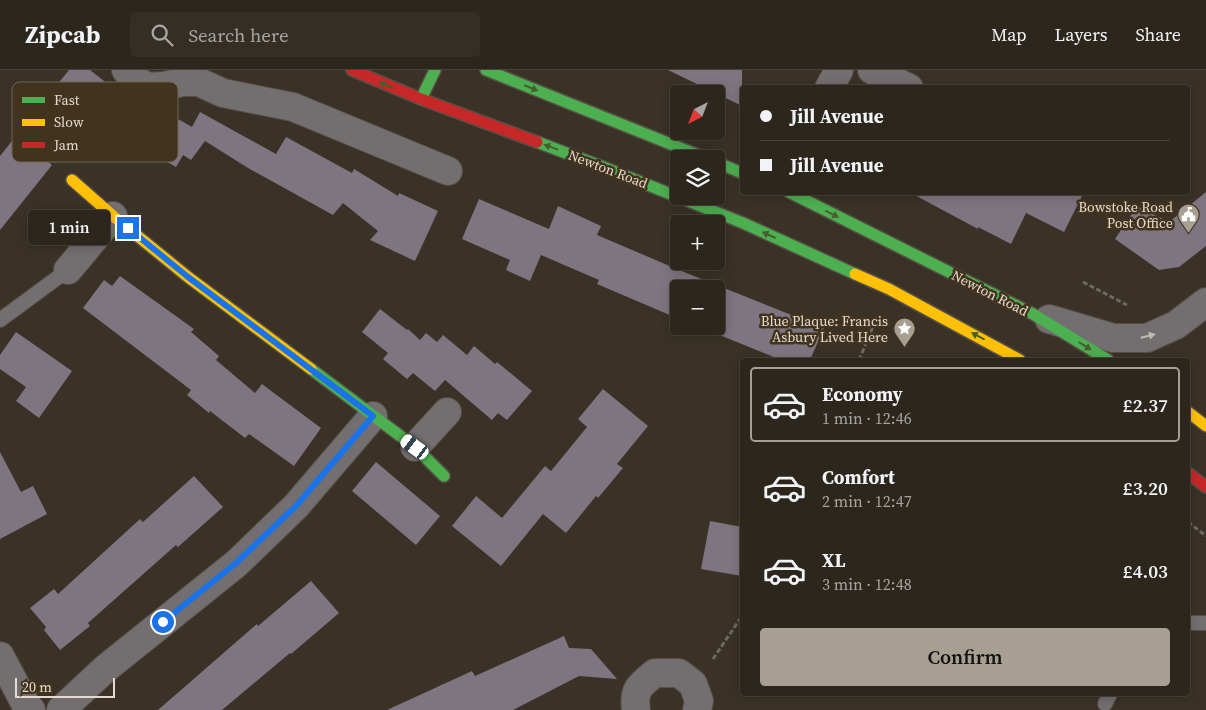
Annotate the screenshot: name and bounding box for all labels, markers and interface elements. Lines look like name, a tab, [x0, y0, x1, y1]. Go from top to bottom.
search box	[130, 12, 480, 57]
text: Zipcab	[25, 18, 100, 51]
icon: search	[148, 21, 176, 49]
text: Search here	[188, 22, 289, 48]
text: Map	[991, 22, 1026, 47]
text: Layers	[1054, 22, 1107, 47]
text: Share	[1135, 22, 1181, 47]
one-way arrow	[379, 80, 393, 88]
legend	[12, 82, 178, 162]
one-way arrow	[524, 84, 539, 92]
north arrow	[670, 85, 725, 140]
map controls	[670, 85, 725, 335]
text: Fast	[54, 90, 80, 110]
text: Jill Avenue	[790, 103, 884, 129]
text: Slow	[54, 112, 84, 132]
text: Jam	[53, 135, 79, 155]
one-way arrow	[543, 143, 558, 151]
street label: Newton Road	[565, 145, 651, 193]
button: layers	[670, 150, 725, 205]
text: Jill Avenue	[790, 152, 884, 178]
place label: Bowstoke Road Post Office	[1078, 197, 1173, 233]
public building icon: Bowstoke Road Post Office	[1177, 203, 1201, 234]
callout: 1 min	[28, 210, 110, 246]
one-way arrow	[825, 210, 839, 218]
button: +	[670, 215, 725, 270]
text: 1 min	[48, 216, 90, 238]
route end	[117, 217, 139, 239]
one-way arrow	[762, 230, 776, 238]
street label: Newton Road	[948, 265, 1032, 321]
button: −	[670, 280, 725, 335]
place label: Blue Plaque: Francis Asbury Lived Here	[761, 311, 888, 347]
place icon: Blue Plaque: Francis Asbury Lived Here	[892, 317, 916, 348]
one-way arrow	[971, 332, 985, 341]
one-way arrow	[1140, 332, 1156, 340]
one-way arrow	[1078, 341, 1091, 351]
text: Economy	[822, 381, 903, 407]
icon: car	[762, 382, 807, 427]
text: £2.37	[1123, 392, 1168, 418]
text: 1 min · 12:46	[822, 407, 912, 429]
car	[398, 432, 431, 462]
text: Comfort	[822, 464, 895, 490]
icon: car	[762, 465, 807, 510]
text: £3.20	[1123, 475, 1168, 501]
text: 2 min · 12:47	[822, 490, 912, 512]
text: XL	[822, 547, 845, 573]
icon: car	[762, 548, 807, 593]
text: £4.03	[1123, 558, 1168, 584]
text: 3 min · 12:48	[822, 573, 912, 595]
route start	[152, 611, 174, 633]
button: Confirm	[760, 628, 1170, 686]
scale bar	[15, 675, 115, 698]
text: 20 m	[22, 677, 52, 697]

